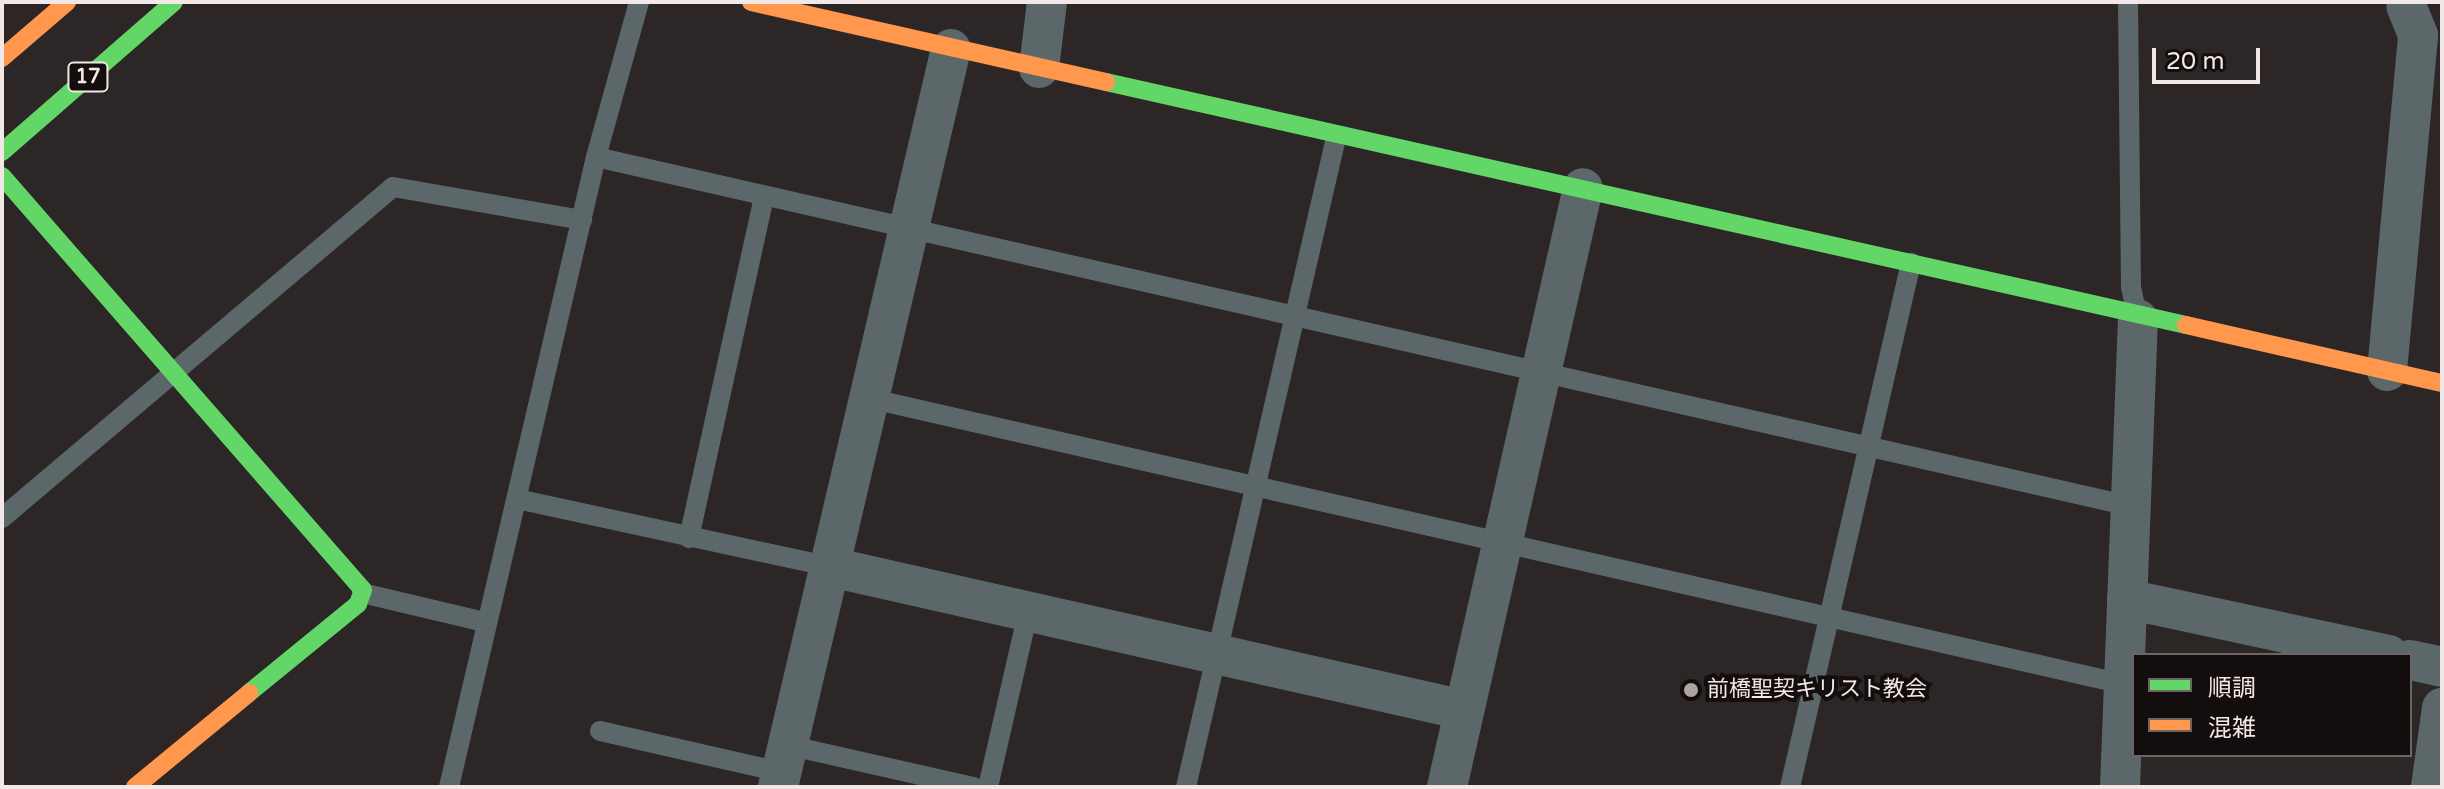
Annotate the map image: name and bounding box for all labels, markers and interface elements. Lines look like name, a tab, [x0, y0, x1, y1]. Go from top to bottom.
scale bar	[2156, 32, 2264, 82]
text: 20 m	[2166, 47, 2224, 76]
road number: 17	[66, 61, 110, 93]
legend	[2132, 653, 2412, 757]
text: 順調	[2208, 674, 2256, 703]
place label: 前橋聖契キリスト教会	[1707, 677, 1927, 703]
marker: 前橋聖契キリスト教会	[1682, 681, 1700, 699]
text: 混雑	[2208, 714, 2256, 743]

